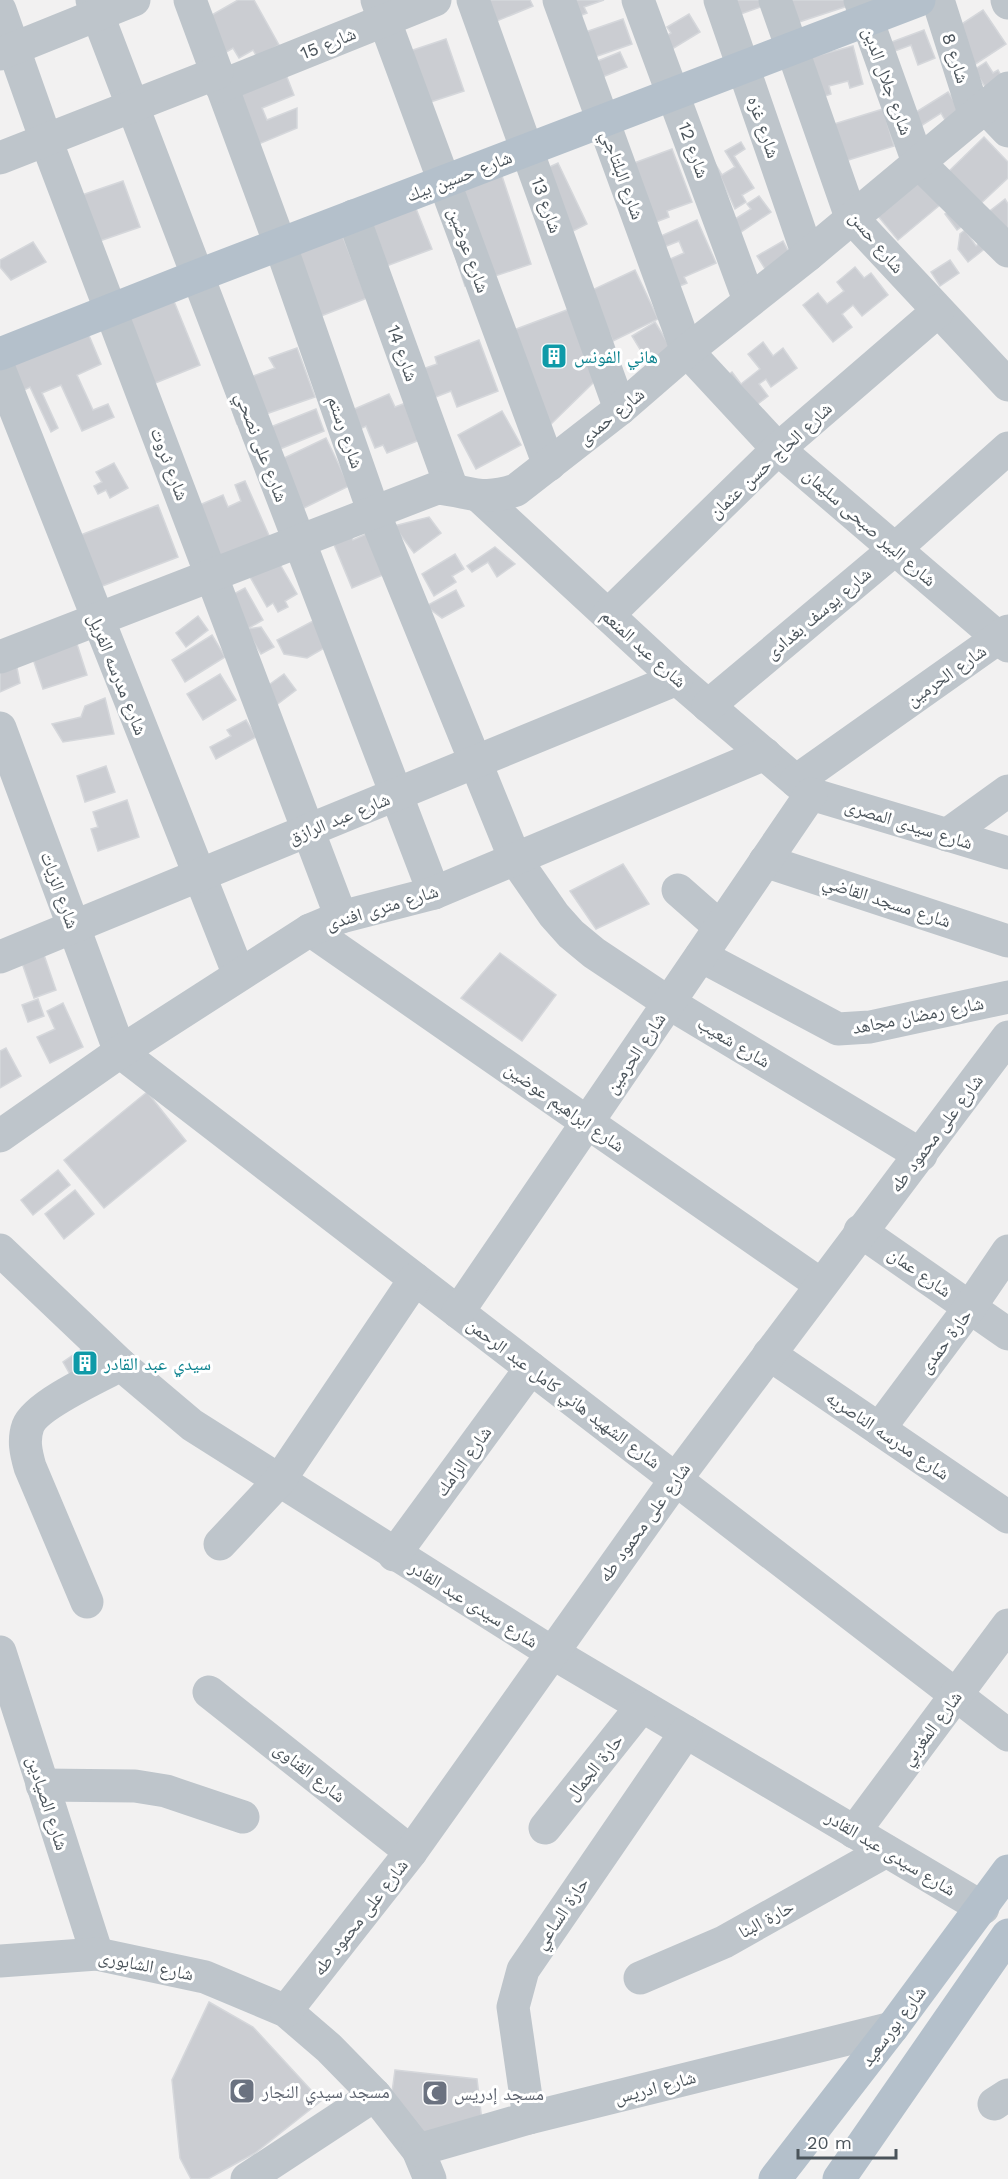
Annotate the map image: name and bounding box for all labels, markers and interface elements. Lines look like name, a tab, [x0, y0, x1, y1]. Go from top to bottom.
street label: شارع 15	[297, 22, 359, 64]
street label: شارع جلال الدين	[858, 24, 917, 138]
street label: شارع 8	[937, 30, 974, 86]
street label: شارع غزه	[743, 93, 784, 161]
street label: شارع 12	[673, 119, 714, 181]
street label: شارع البلتاجي	[593, 128, 649, 224]
street label: شارع حسين بيك	[403, 146, 515, 207]
street label: شارع 13	[526, 174, 567, 236]
street label: شارع عوضين	[443, 205, 494, 296]
street label: شارع حسن	[844, 207, 909, 278]
street label: شارع 14	[382, 322, 423, 384]
building icon: هاني الفونس	[539, 341, 569, 371]
place label: هاني الفونس	[574, 346, 658, 371]
street label: شارع حمدى	[574, 383, 649, 450]
street label: شارع على نصحي	[227, 389, 293, 506]
street label: شارع رستم	[322, 393, 368, 472]
street label: شارع الحاج حسن عثمان	[704, 398, 837, 524]
street label: شارع ثروت	[146, 425, 193, 504]
street label: شارع البير صبحى سليمان	[799, 464, 941, 591]
street label: شارع يوسف بغدادى	[761, 563, 876, 664]
street label: شارع عبد المنعم	[596, 604, 691, 693]
street label: شارع مدرسه الفريل	[83, 610, 152, 738]
street label: شارع الحرمين	[902, 640, 991, 711]
street label: شارع عبد الرازق	[285, 788, 393, 849]
street label: شارع سيدى المصرى	[842, 795, 975, 854]
street label: شارع الزيات	[35, 849, 84, 932]
street label: شارع مسجد القاضي	[819, 870, 954, 936]
street label: شارع مترى افندى	[323, 880, 441, 935]
street label: شارع رمضان مجاهد	[851, 992, 986, 1039]
street label: شارع الحرمين	[600, 1009, 671, 1098]
street label: شارع شعيب	[693, 1012, 774, 1073]
street label: شارع ابراهيم عوضين	[500, 1058, 629, 1158]
street label: شارع على محمود طه	[885, 1070, 988, 1197]
street label: شارع عمان	[884, 1243, 956, 1302]
street label: حارة حمدى	[914, 1305, 977, 1378]
street label: شارع الشهيد هاني كامل عبد الرحمن	[461, 1313, 665, 1476]
building icon: سيدي عبد القادر	[70, 1348, 100, 1378]
place label: سيدي عبد القادر	[103, 1353, 211, 1378]
street label: شارع مدرسه الناصريه	[822, 1386, 953, 1485]
street label: شارع الزامك	[431, 1422, 496, 1501]
street label: شارع على محمود طه	[594, 1458, 695, 1586]
street label: شارع سيدى عبد القادر	[405, 1555, 542, 1653]
street label: شارع المغربي	[896, 1687, 969, 1772]
street label: حارة الجمال	[561, 1730, 628, 1805]
street label: شارع القناوى	[270, 1738, 350, 1807]
street label: شارع الصيادين	[22, 1753, 73, 1853]
street label: شارع سيدى عبد القادر	[821, 1805, 960, 1901]
street label: شارع على محمود طه	[308, 1855, 413, 1980]
street label: حارة الساعي	[529, 1873, 597, 1956]
street label: حارة البنا	[735, 1896, 798, 1943]
street label: شارع الشابورى	[96, 1945, 195, 1985]
street label: شارع بورسعيد	[856, 1982, 931, 2071]
street label: شارع ادريس	[612, 2066, 698, 2109]
mosque icon: مسجد سيدي النجار	[227, 2076, 257, 2106]
mosque icon: مسجد إدريس	[420, 2078, 450, 2108]
place label: مسجد سيدي النجار	[261, 2081, 390, 2106]
place label: مسجد إدريس	[454, 2083, 544, 2105]
scale bar	[798, 2122, 896, 2160]
text: 20 m	[807, 2132, 852, 2153]

